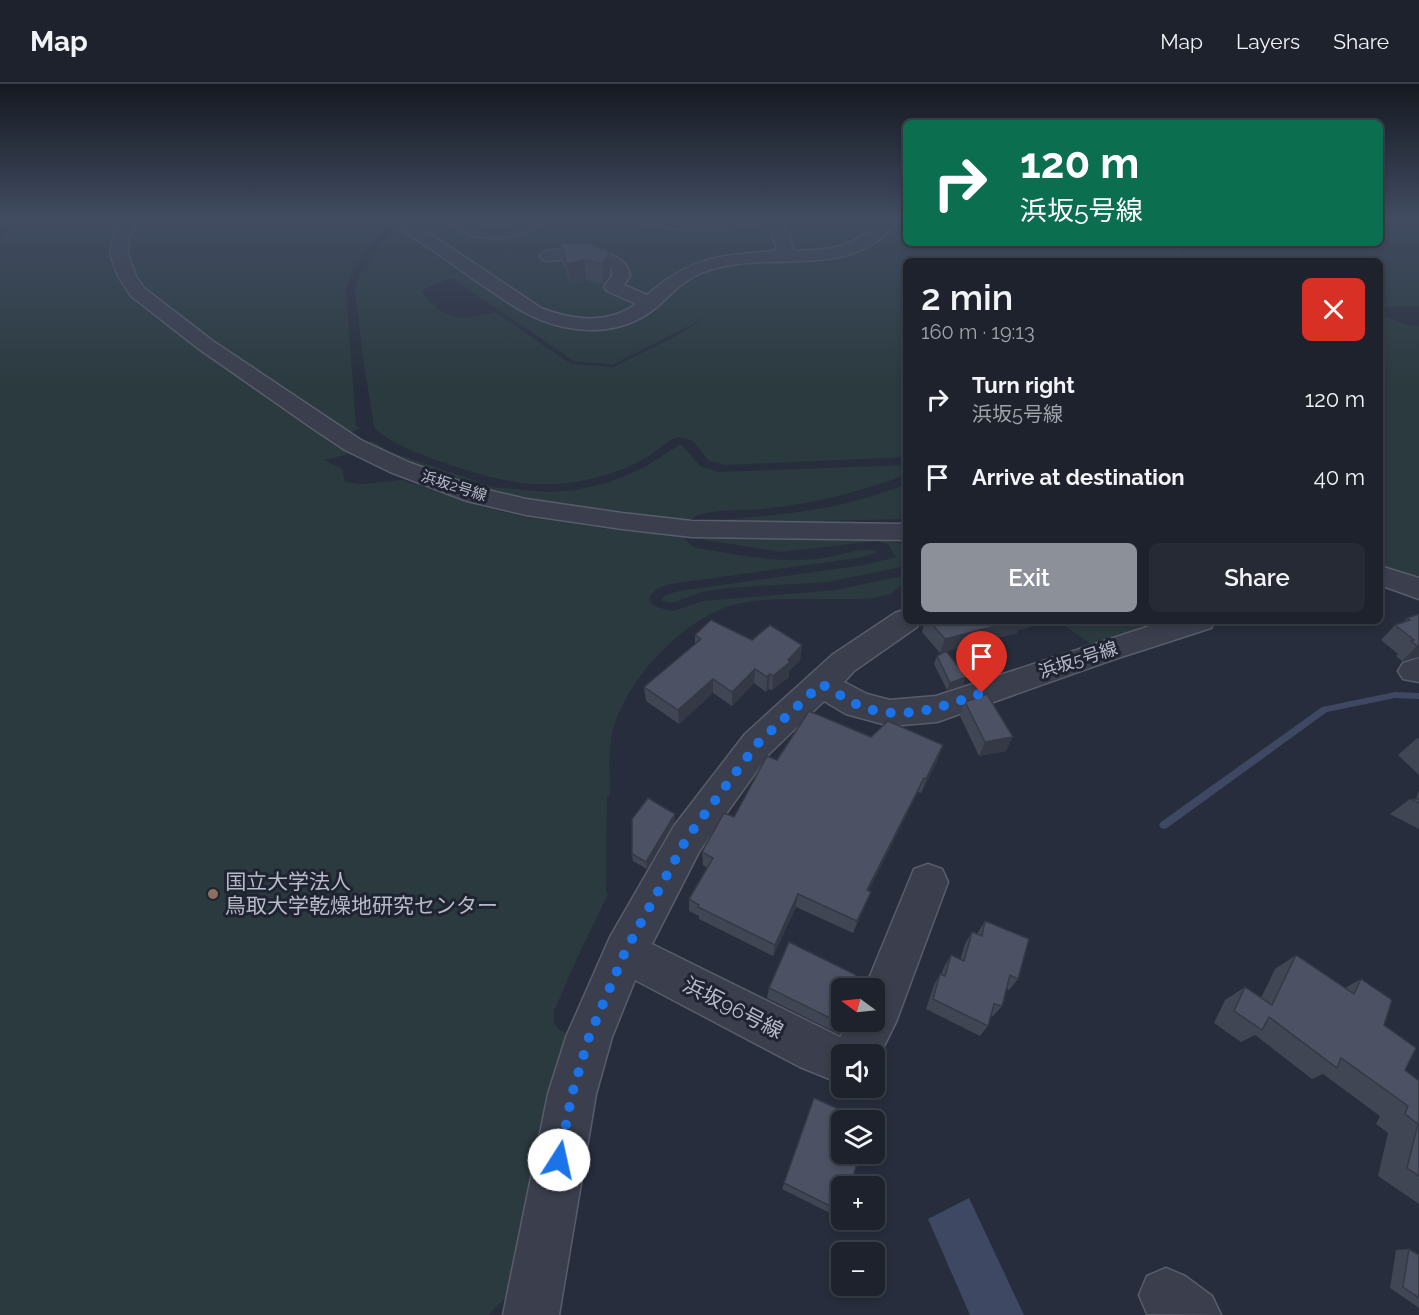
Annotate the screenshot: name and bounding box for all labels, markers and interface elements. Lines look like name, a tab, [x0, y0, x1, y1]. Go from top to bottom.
text: Map	[30, 25, 88, 58]
text: Map	[1160, 29, 1203, 54]
text: Layers	[1236, 29, 1300, 54]
text: Share	[1333, 29, 1389, 54]
text: 120 m	[1020, 139, 1139, 188]
icon: right	[921, 144, 999, 222]
text: 浜坂5号線	[1020, 195, 1143, 226]
text: 2 min	[921, 276, 1013, 318]
button: close	[1302, 278, 1365, 341]
text: 160 m · 19:13	[921, 320, 1035, 344]
text: Turn right	[972, 372, 1075, 398]
icon: right	[921, 383, 954, 416]
text: 120 m	[1305, 386, 1365, 412]
text: 浜坂5号線	[972, 402, 1063, 426]
icon: arrive	[921, 461, 954, 494]
text: Arrive at destination	[972, 464, 1185, 490]
text: 40 m	[1314, 464, 1365, 490]
street label: 浜坂2号線	[419, 467, 489, 505]
button: Exit	[921, 543, 1137, 612]
button: Share	[1149, 543, 1365, 612]
pin	[956, 631, 1007, 693]
street label: 浜坂5号線	[1036, 637, 1120, 682]
icon: arrive	[965, 640, 998, 673]
place label: 国立大学法人 鳥取大学乾燥地研究センター	[225, 869, 498, 918]
marker: 国立大学法人 鳥取大学乾燥地研究センター	[206, 887, 220, 901]
street label: 浜坂96号線	[679, 972, 787, 1043]
north arrow	[831, 978, 885, 1032]
map controls	[831, 978, 885, 1296]
button: sound	[831, 1044, 885, 1098]
button: layers	[831, 1110, 885, 1164]
position arrow	[527, 1128, 591, 1192]
button: +	[831, 1176, 885, 1230]
button: −	[831, 1242, 885, 1296]

